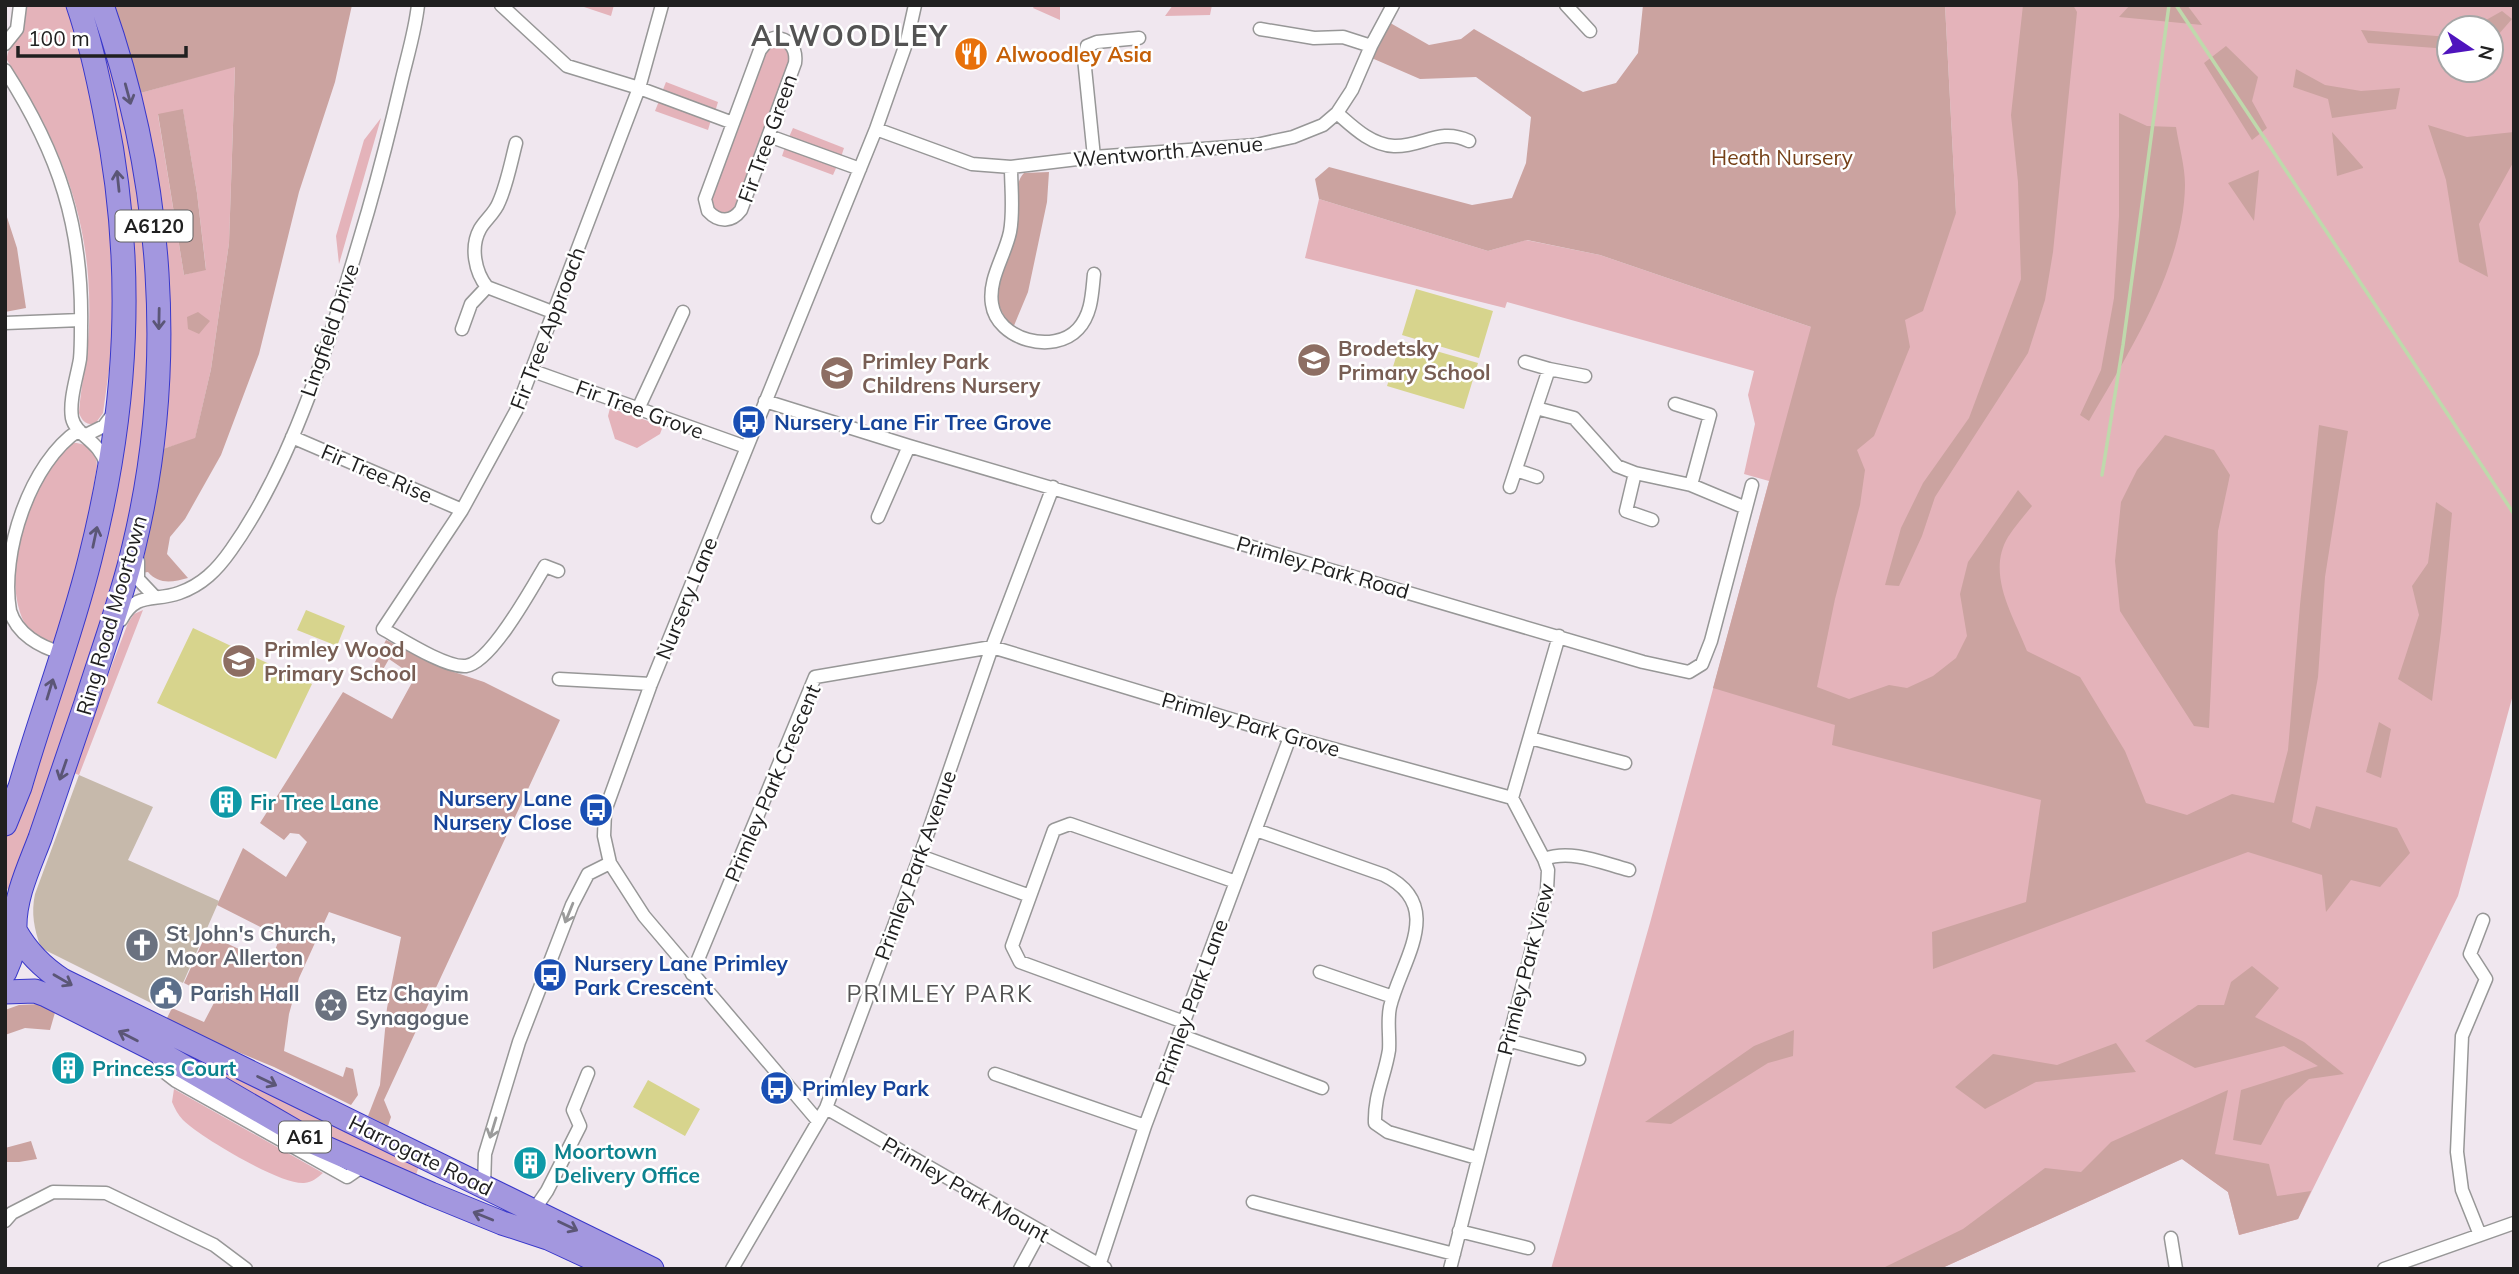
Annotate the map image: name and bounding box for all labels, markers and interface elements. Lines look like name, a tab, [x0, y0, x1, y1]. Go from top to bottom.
scale bar	[18, 14, 186, 58]
north arrow	[2435, 14, 2505, 84]
district label: ALWOODLEY	[751, 18, 949, 53]
text: 100 m	[28, 25, 90, 51]
restaurant icon: Alwoodley Asia	[952, 35, 990, 73]
place label: Alwoodley Asia	[996, 41, 1152, 67]
text: N	[2473, 43, 2500, 63]
street label: Fir Tree Green	[732, 70, 802, 206]
one-way arrow	[122, 82, 135, 105]
street label: Wentworth Avenue	[1072, 130, 1264, 172]
park label: Heath Nursery	[1711, 144, 1853, 170]
one-way arrow	[111, 170, 124, 192]
road number: A6120	[116, 210, 192, 242]
street label: Fir Tree Approach	[504, 243, 590, 413]
street label: Lingfield Drive	[294, 260, 364, 400]
one-way arrow	[152, 307, 165, 330]
place label: Brodetsky Primary School	[1338, 335, 1491, 385]
school or university icon: Brodetsky Primary School	[1295, 341, 1333, 379]
place label: Primley Park Childrens Nursery	[862, 348, 1041, 398]
school or university icon: Primley Park Childrens Nursery	[818, 354, 856, 392]
street label: Fir Tree Grove	[573, 374, 707, 444]
bus stop icon: Nursery Lane Fir Tree Grove	[730, 403, 768, 441]
place label: Nursery Lane Fir Tree Grove	[774, 409, 1052, 435]
street label: Fir Tree Rise	[318, 438, 436, 508]
street label: Ring Road Moortown	[70, 512, 152, 718]
one-way arrow	[89, 526, 103, 549]
street label: Primley Park Road	[1234, 530, 1412, 604]
street label: Nursery Lane	[650, 533, 722, 663]
place label: Primley Wood Primary School	[264, 636, 417, 686]
school or university icon: Primley Wood Primary School	[220, 642, 258, 680]
one-way arrow	[45, 679, 58, 701]
street label: Primley Park Crescent	[719, 680, 825, 886]
street label: Primley Park Grove	[1159, 686, 1343, 762]
one-way arrow	[56, 759, 68, 781]
street label: Primley Park Avenue	[869, 766, 961, 964]
building icon: Fir Tree Lane	[207, 783, 245, 821]
place label: Nursery Lane Nursery Close	[433, 785, 572, 835]
place label: Fir Tree Lane	[250, 789, 379, 815]
bus stop icon: Nursery Lane Nursery Close	[577, 791, 615, 829]
street label: Primley Park View	[1491, 880, 1559, 1058]
one-way arrow	[562, 902, 575, 924]
street label: Primley Park Lane	[1149, 915, 1233, 1089]
place label: St John's Church, Moor Allerton	[166, 920, 336, 970]
church icon: St John's Church, Moor Allerton	[123, 926, 161, 964]
place label: Nursery Lane Primley Park Crescent	[574, 950, 789, 1000]
bus stop icon: Nursery Lane Primley Park Crescent	[531, 956, 569, 994]
one-way arrow	[52, 973, 72, 987]
public building icon: Parish Hall	[147, 974, 185, 1012]
district label: PRIMLEY PARK	[846, 979, 1034, 1008]
place label: Parish Hall	[190, 980, 299, 1006]
place label: Etz Chayim Synagogue	[356, 980, 469, 1030]
synagogue icon: Etz Chayim Synagogue	[312, 986, 350, 1024]
one-way arrow	[118, 1029, 139, 1042]
building icon: Princess Court	[49, 1049, 87, 1087]
place label: Princess Court	[92, 1055, 236, 1081]
bus stop icon: Primley Park	[758, 1069, 796, 1107]
one-way arrow	[256, 1075, 277, 1088]
place label: Primley Park	[802, 1075, 929, 1101]
street label: Harrogate Road	[345, 1109, 497, 1201]
one-way arrow	[485, 1116, 498, 1138]
road number: A61	[279, 1121, 331, 1152]
street label: Primley Park Mount	[878, 1131, 1054, 1247]
place label: Moortown Delivery Office	[554, 1138, 700, 1188]
building icon: Moortown Delivery Office	[511, 1144, 549, 1182]
one-way arrow	[473, 1208, 495, 1221]
one-way arrow	[557, 1220, 578, 1234]

